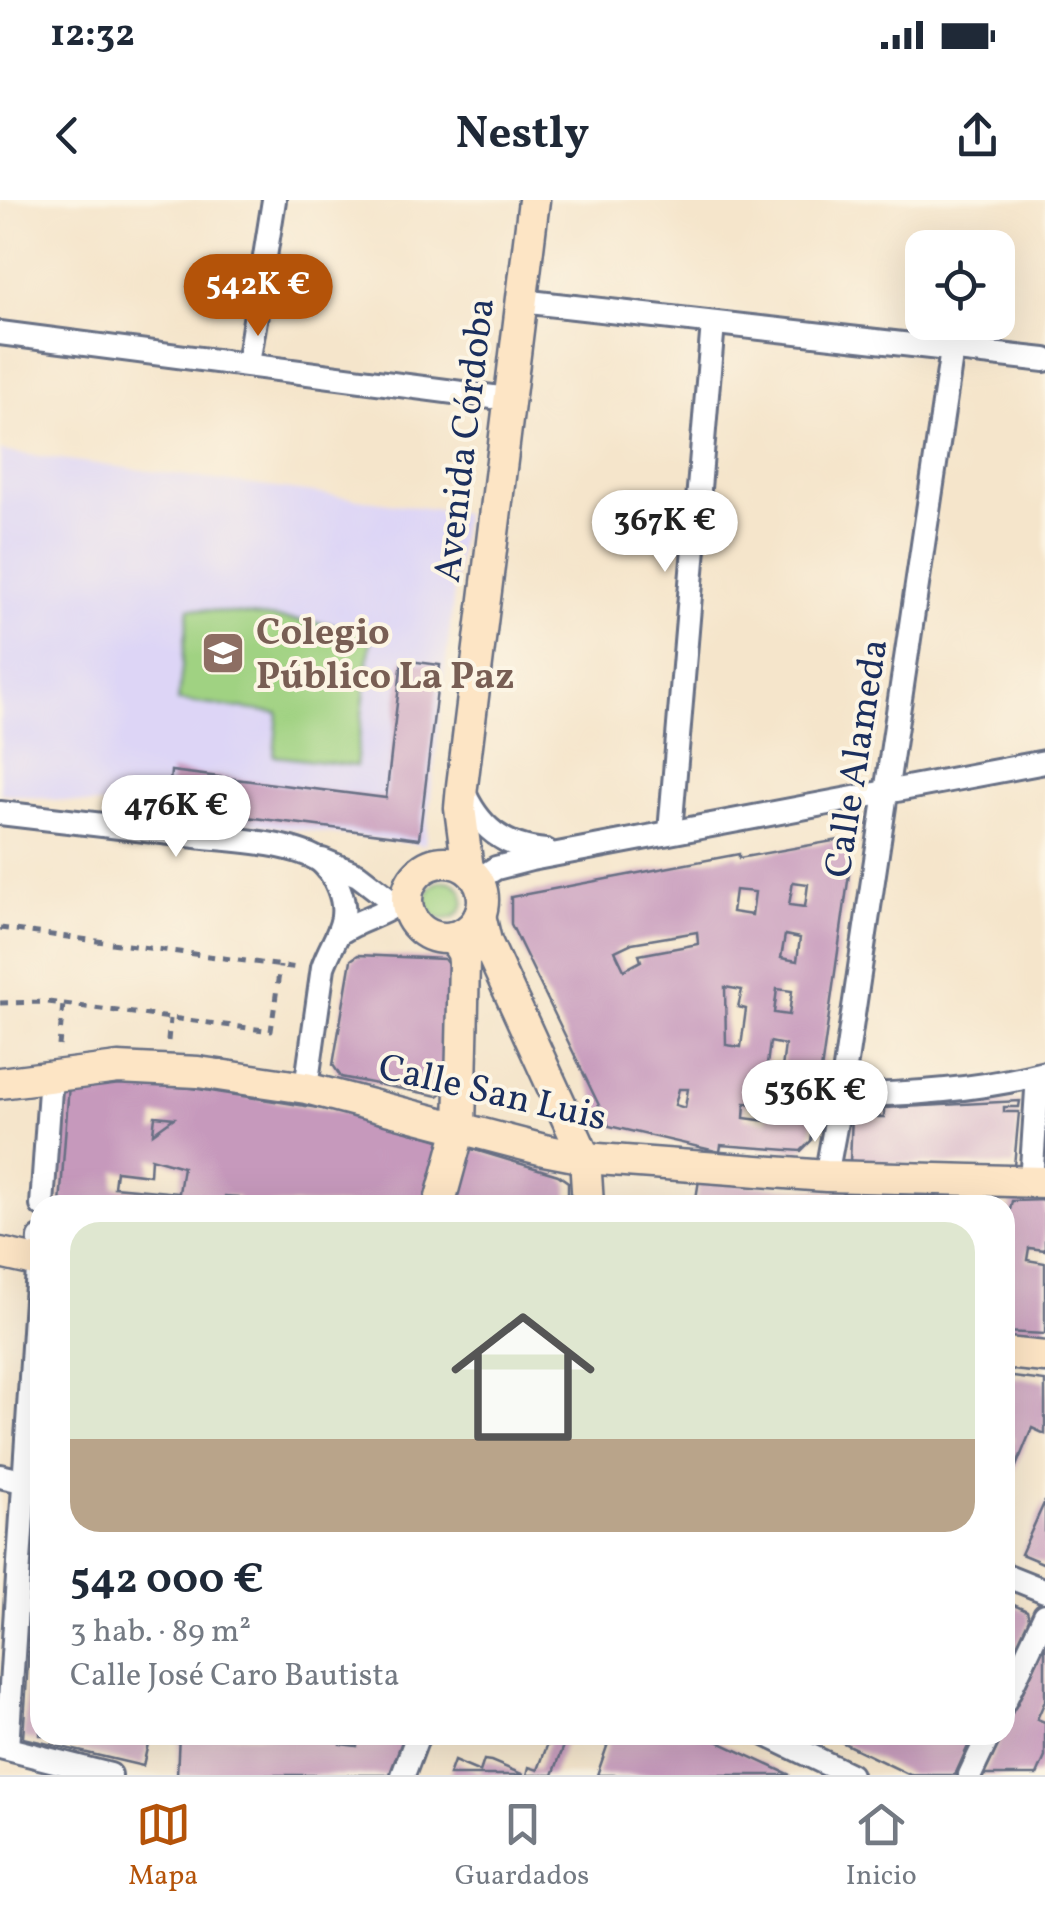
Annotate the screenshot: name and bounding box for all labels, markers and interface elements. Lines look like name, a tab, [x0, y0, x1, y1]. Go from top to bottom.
text: 12:32	[50, 9, 135, 62]
text: Nestly	[456, 104, 589, 167]
icon: back	[40, 108, 95, 163]
icon: share	[950, 108, 1005, 163]
map controls	[905, 230, 1015, 340]
button: locate	[905, 230, 1015, 340]
pin: 542K €	[177, 254, 339, 339]
text: 542K €	[206, 264, 310, 308]
street label: Avenida Córdoba	[423, 295, 510, 586]
pin: 367K €	[584, 490, 746, 575]
text: 367K €	[614, 500, 716, 544]
place label: Colegio Público La Paz	[256, 608, 515, 705]
school or university icon: Colegio Público La Paz	[200, 630, 246, 676]
street label: Calle Alameda	[813, 635, 903, 882]
pin: 476K €	[95, 775, 257, 860]
text: 476K €	[124, 785, 228, 829]
street label: Calle San Luis	[373, 1042, 612, 1146]
pin: 536K €	[734, 1060, 896, 1145]
text: 536K €	[764, 1070, 866, 1114]
icon: home	[433, 1287, 613, 1467]
text: 542 000 €	[70, 1552, 264, 1611]
text: 3 hab. · 89 m²	[70, 1611, 251, 1655]
text: Calle José Caro Bautista	[70, 1655, 400, 1699]
tab: Mapa	[128, 1797, 198, 1896]
tab: Guardados	[455, 1797, 589, 1896]
tab: Inicio	[846, 1797, 917, 1896]

